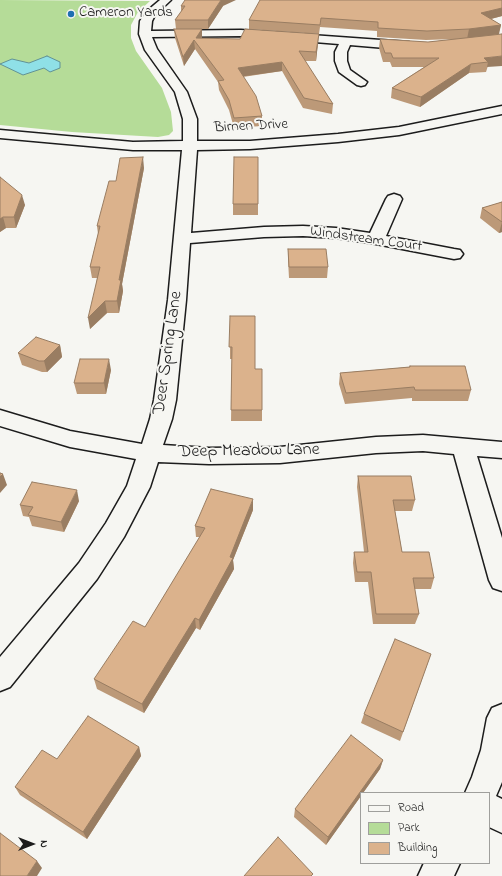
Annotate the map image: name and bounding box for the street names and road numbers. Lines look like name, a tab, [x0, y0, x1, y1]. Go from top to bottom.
street label: Birnen Drive	[214, 116, 288, 138]
street label: Windstream Court	[309, 223, 423, 257]
street label: Deer Spring Lane	[150, 290, 188, 416]
street label: Deep Meadow Lane	[178, 440, 320, 464]

